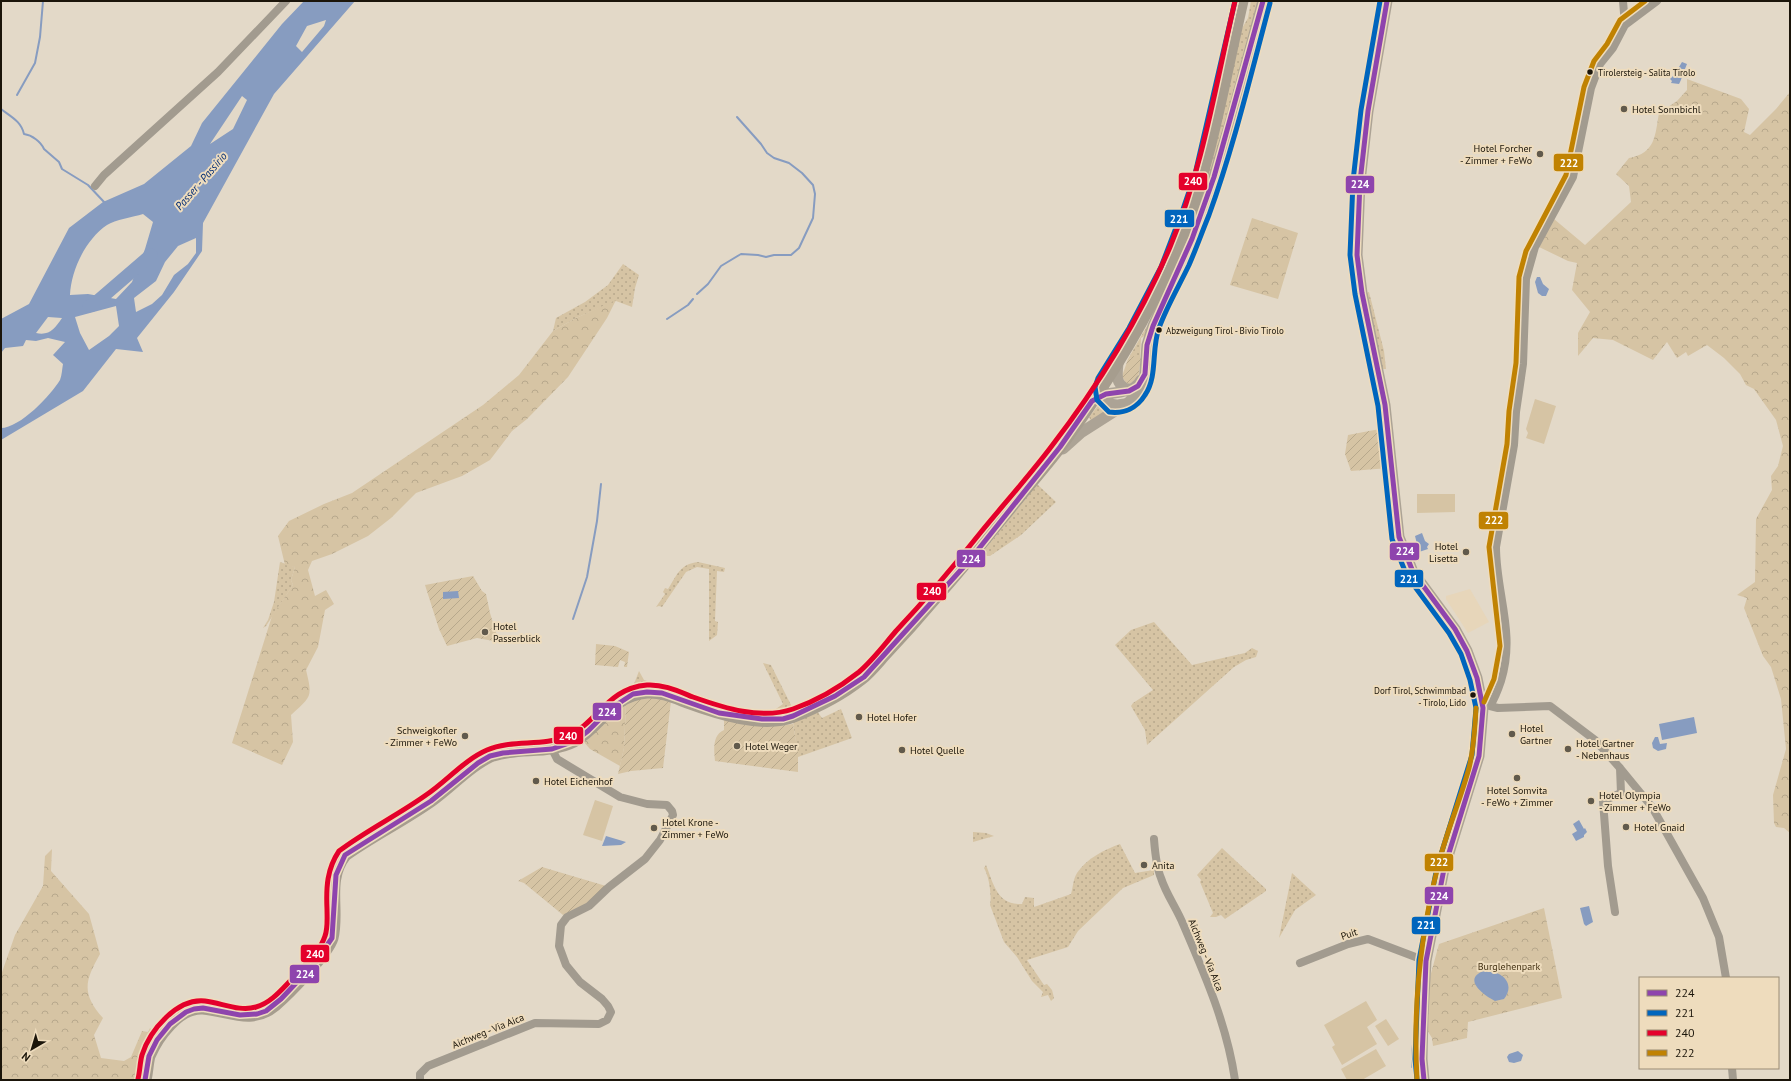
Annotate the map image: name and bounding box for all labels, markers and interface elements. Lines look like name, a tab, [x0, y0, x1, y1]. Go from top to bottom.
marker: Tirolersteig - Salita Tirolo	[1585, 67, 1595, 77]
place label: Tirolersteig - Salita Tirolo	[1598, 67, 1696, 78]
place label: Hotel Sonnbichl	[1632, 103, 1701, 116]
marker: Hotel Sonnbichl	[1619, 104, 1629, 114]
place label: Hotel Forcher - Zimmer + FeWo	[1460, 142, 1533, 167]
water label: Passer - Passirio	[172, 149, 230, 213]
marker: Hotel Forcher - Zimmer + FeWo	[1535, 149, 1545, 159]
line badge: 222	[1553, 153, 1584, 172]
text: 222	[1560, 156, 1578, 170]
line badge: 240	[1178, 172, 1208, 191]
text: 240	[1184, 174, 1202, 188]
line badge: 224	[1345, 175, 1375, 194]
text: 224	[1351, 177, 1370, 191]
line badge: 221	[1164, 209, 1195, 228]
text: 221	[1170, 212, 1188, 226]
marker: Abzweigung Tirol - Bivio Tirolo	[1154, 325, 1164, 335]
place label: Abzweigung Tirol - Bivio Tirolo	[1166, 325, 1284, 336]
line badge: 222	[1478, 511, 1509, 530]
text: 222	[1485, 513, 1503, 527]
place label: Hotel Lisetta	[1429, 540, 1458, 565]
line badge: 224	[1389, 542, 1420, 561]
text: 224	[1396, 544, 1415, 558]
marker: Hotel Lisetta	[1461, 547, 1471, 557]
line badge: 224	[956, 549, 986, 568]
text: 224	[962, 552, 981, 566]
line badge: 221	[1394, 569, 1424, 588]
text: 221	[1400, 572, 1418, 586]
line badge: 240	[916, 582, 947, 601]
text: 240	[923, 584, 941, 598]
place label: Hotel Passerblick	[493, 620, 541, 645]
marker: Hotel Passerblick	[480, 627, 490, 637]
place label: Dorf Tirol, Schwimmbad - Tirolo, Lido	[1374, 685, 1466, 708]
marker: Dorf Tirol, Schwimmbad - Tirolo, Lido	[1468, 690, 1478, 700]
line badge: 224	[592, 702, 622, 721]
text: 224	[598, 705, 617, 719]
place label: Hotel Hofer	[867, 711, 917, 724]
marker: Hotel Hofer	[854, 712, 864, 722]
place label: Hotel Gartner	[1520, 722, 1553, 747]
place label: Schweigkofler - Zimmer + FeWo	[385, 724, 458, 749]
line badge: 240	[553, 726, 584, 745]
text: 240	[559, 729, 577, 743]
marker: Hotel Gartner	[1507, 729, 1517, 739]
marker: Schweigkofler - Zimmer + FeWo	[460, 731, 470, 741]
place label: Hotel Gartner - Nebenhaus	[1576, 737, 1635, 762]
place label: Hotel Weger	[745, 740, 798, 753]
marker: Hotel Weger	[732, 741, 742, 751]
place label: Hotel Quelle	[910, 744, 964, 757]
marker: Hotel Gartner - Nebenhaus	[1563, 744, 1573, 754]
marker: Hotel Quelle	[897, 745, 907, 755]
marker: Hotel Somvita - FeWo + Zimmer	[1512, 773, 1522, 783]
place label: Hotel Eichenhof	[544, 775, 613, 788]
marker: Hotel Eichenhof	[531, 776, 541, 786]
place label: Hotel Somvita - FeWo + Zimmer	[1481, 784, 1554, 809]
place label: Hotel Olympia - Zimmer + FeWo	[1599, 789, 1671, 814]
marker: Hotel Olympia - Zimmer + FeWo	[1586, 796, 1596, 806]
place label: Hotel Krone - Zimmer + FeWo	[662, 816, 729, 841]
place label: Hotel Gnaid	[1634, 821, 1685, 834]
marker: Hotel Gnaid	[1621, 822, 1631, 832]
marker: Hotel Krone - Zimmer + FeWo	[649, 823, 659, 833]
line badge: 222	[1424, 853, 1454, 872]
text: 222	[1430, 855, 1448, 869]
place label: Anita	[1152, 859, 1174, 872]
marker: Anita	[1139, 860, 1149, 870]
line badge: 224	[1424, 886, 1454, 905]
text: 224	[1430, 889, 1449, 903]
line badge: 221	[1411, 916, 1441, 935]
street label: Aichweg - Via Aica	[1186, 917, 1226, 993]
text: 221	[1417, 918, 1435, 932]
street label: Puit	[1339, 925, 1360, 943]
line badge: 240	[300, 944, 330, 963]
text: 240	[306, 947, 324, 961]
park label: Burglehenpark	[1478, 960, 1540, 973]
line badge: 224	[289, 964, 320, 984]
text: 224	[296, 967, 315, 981]
legend	[1639, 977, 1779, 1069]
text: 224	[1675, 985, 1695, 1000]
text: 221	[1675, 1005, 1695, 1020]
street label: Aichweg - Via Aica	[450, 1011, 526, 1051]
text: 240	[1675, 1025, 1695, 1040]
north arrow	[12, 1029, 52, 1069]
text: 222	[1675, 1045, 1695, 1060]
text: N	[19, 1049, 33, 1065]

